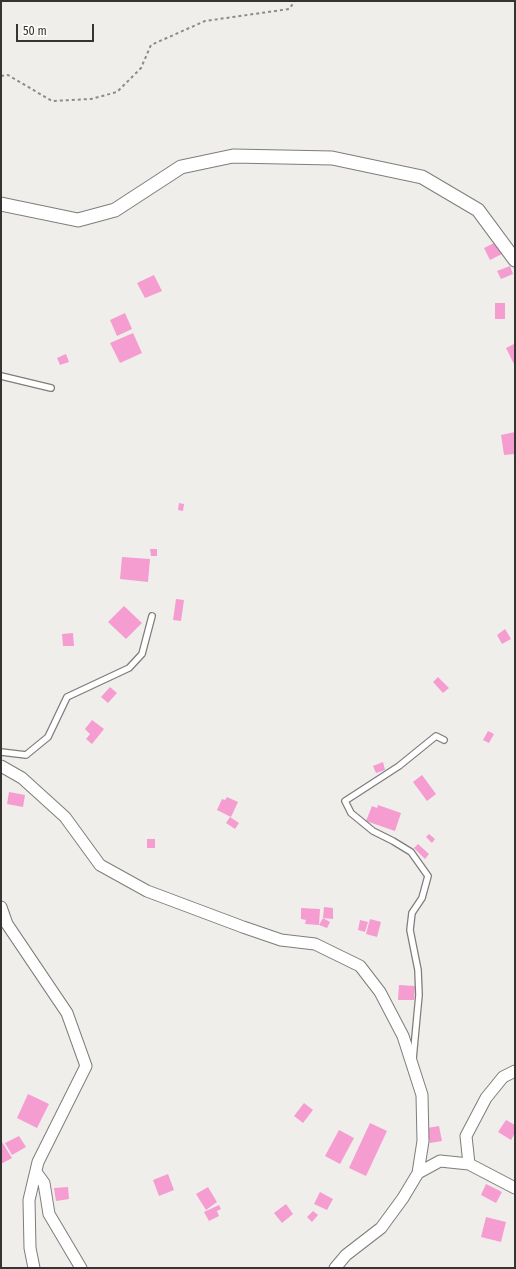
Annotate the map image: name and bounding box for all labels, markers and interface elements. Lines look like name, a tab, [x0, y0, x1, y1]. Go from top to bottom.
scale bar	[18, 16, 96, 42]
text: 50 m	[23, 24, 47, 38]

